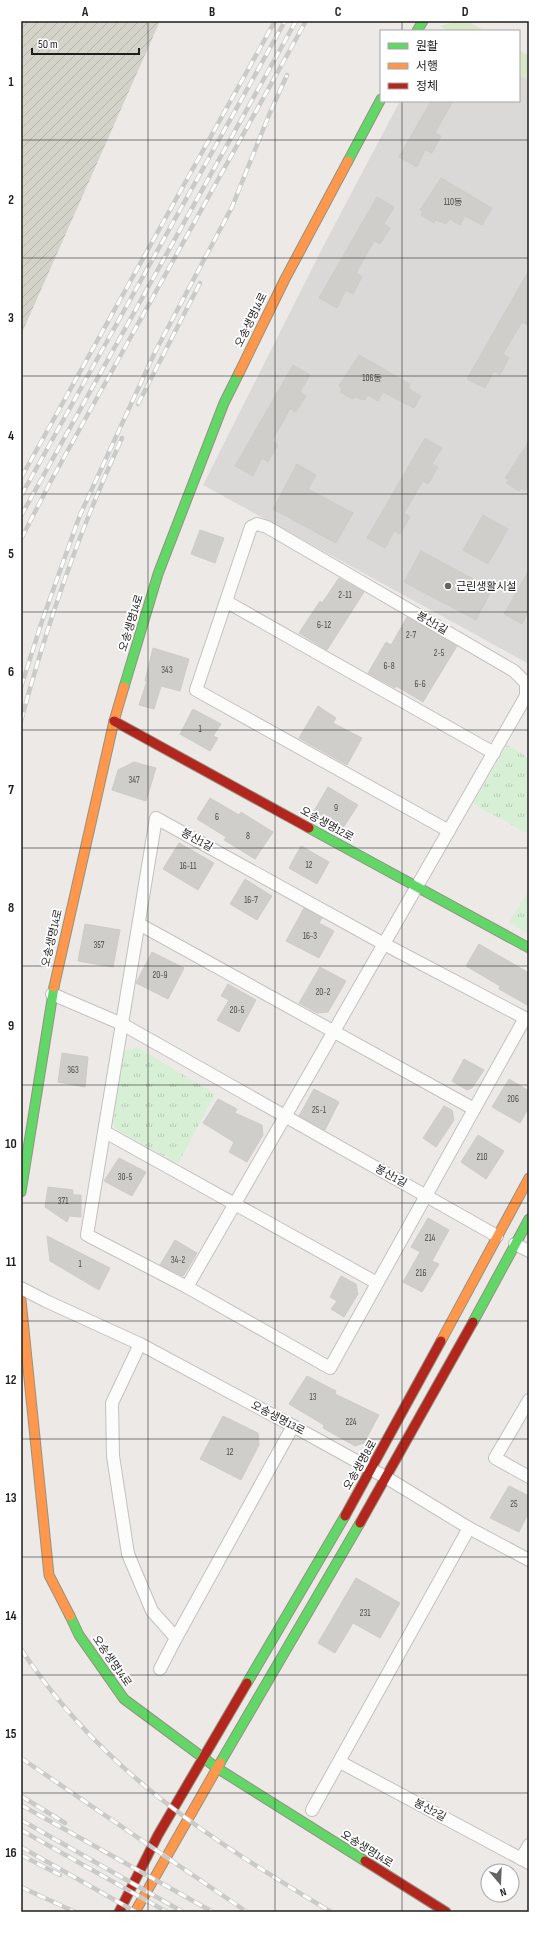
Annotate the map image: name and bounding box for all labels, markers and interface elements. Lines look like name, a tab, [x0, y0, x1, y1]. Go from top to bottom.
text: A	[81, 4, 89, 20]
text: B	[209, 4, 215, 20]
text: C	[335, 4, 342, 20]
text: D	[462, 4, 469, 20]
scale bar	[32, 30, 139, 56]
legend	[380, 30, 520, 102]
text: 50 m	[38, 37, 58, 52]
text: 원활	[416, 39, 438, 54]
text: 서행	[416, 59, 438, 74]
text: 1	[8, 74, 14, 90]
text: 정체	[416, 79, 438, 94]
text: 2	[8, 192, 14, 208]
house number: 110동	[444, 197, 462, 208]
street label: 오송생명14로	[232, 291, 270, 349]
text: 3	[8, 310, 14, 326]
house number: 106동	[362, 373, 382, 384]
text: 4	[8, 428, 14, 444]
text: 5	[8, 546, 14, 562]
place label: 근린생활시설	[456, 580, 517, 593]
marker: 근린생활시설	[443, 581, 453, 591]
house number: 2-11	[338, 590, 353, 601]
street label: 오송생명14로	[116, 593, 146, 653]
street label: 봉산1길	[414, 609, 450, 637]
house number: 6-12	[317, 620, 331, 631]
house number: 2-7	[406, 630, 417, 641]
house number: 2-5	[434, 648, 445, 659]
house number: 6-8	[383, 661, 395, 672]
text: 6	[8, 664, 14, 680]
house number: 343	[161, 665, 173, 676]
house number: 6-6	[414, 679, 426, 690]
house number: 1	[198, 724, 202, 735]
house number: 347	[128, 775, 140, 786]
text: 7	[8, 782, 14, 798]
house number: 9	[334, 803, 338, 814]
street label: 오송생명12로	[298, 804, 356, 844]
house number: 6	[215, 812, 219, 823]
street label: 봉산1길	[179, 826, 215, 854]
house number: 8	[246, 831, 250, 842]
house number: 12	[306, 860, 313, 871]
house number: 16-11	[180, 861, 197, 872]
house number: 16-7	[244, 895, 258, 906]
text: 8	[8, 900, 14, 916]
street label: 오송생명14로	[39, 908, 65, 968]
house number: 16-3	[303, 931, 317, 942]
house number: 357	[94, 940, 105, 951]
house number: 20-9	[152, 970, 168, 981]
house number: 20-2	[316, 987, 331, 998]
house number: 20-5	[230, 1005, 245, 1016]
text: 9	[8, 1018, 14, 1034]
house number: 363	[67, 1065, 79, 1076]
house number: 206	[507, 1094, 519, 1105]
house number: 25-1	[312, 1105, 327, 1116]
text: 10	[5, 1136, 17, 1152]
house number: 210	[477, 1152, 487, 1163]
street label: 봉산1길	[373, 1162, 409, 1190]
house number: 30-5	[118, 1172, 133, 1183]
house number: 371	[58, 1196, 69, 1207]
house number: 214	[425, 1233, 436, 1244]
text: 11	[6, 1254, 16, 1270]
house number: 34-2	[171, 1255, 186, 1266]
house number: 1	[78, 1259, 82, 1270]
house number: 216	[416, 1268, 426, 1279]
text: 12	[6, 1372, 17, 1388]
house number: 13	[310, 1392, 317, 1403]
street label: 오송생명13로	[249, 1398, 307, 1438]
house number: 224	[345, 1417, 357, 1428]
street label: 오송생명8로	[341, 1438, 379, 1492]
house number: 12	[227, 1447, 234, 1458]
text: 13	[6, 1490, 17, 1506]
house number: 25	[510, 1499, 518, 1510]
text: 14	[5, 1608, 17, 1624]
house number: 231	[360, 1608, 371, 1619]
street label: 오송생명14로	[90, 1633, 134, 1689]
text: 15	[6, 1726, 17, 1742]
street label: 봉산2길	[412, 1796, 448, 1824]
street label: 오송생명14로	[339, 1828, 395, 1870]
text: 16	[5, 1845, 17, 1861]
north arrow	[480, 1863, 520, 1903]
text: N	[498, 1885, 508, 1899]

